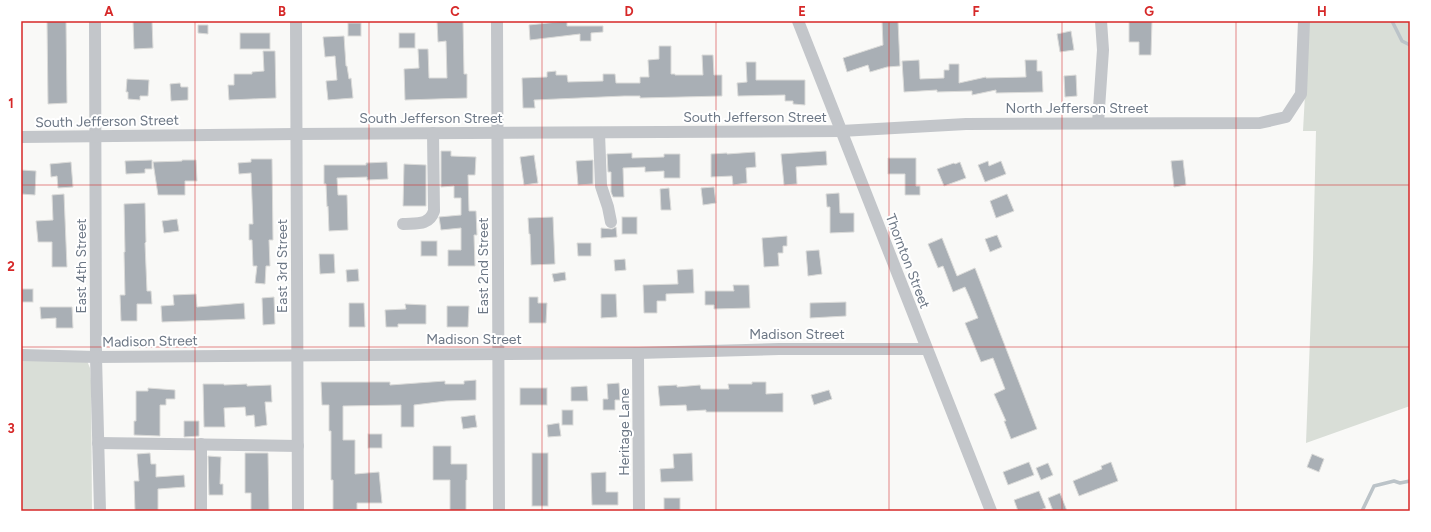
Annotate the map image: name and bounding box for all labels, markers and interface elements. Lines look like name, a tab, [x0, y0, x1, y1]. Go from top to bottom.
text: A	[104, 4, 114, 19]
text: B	[278, 4, 286, 19]
text: C	[450, 4, 460, 19]
text: D	[624, 4, 634, 19]
text: E	[798, 4, 806, 19]
text: F	[972, 4, 980, 19]
text: G	[1144, 4, 1154, 19]
text: H	[1317, 4, 1327, 19]
text: 1	[8, 96, 14, 111]
street label: North Jefferson Street	[1006, 100, 1148, 117]
street label: South Jefferson Street	[683, 109, 827, 126]
street label: South Jefferson Street	[359, 110, 503, 127]
street label: South Jefferson Street	[35, 112, 179, 131]
street label: Thornton Street	[882, 211, 933, 311]
street label: East 2nd Street	[475, 217, 492, 315]
street label: East 4th Street	[73, 218, 90, 314]
street label: East 3rd Street	[274, 219, 291, 313]
text: 2	[7, 259, 15, 274]
street label: Madison Street	[749, 326, 845, 343]
street label: Madison Street	[426, 331, 522, 348]
street label: Madison Street	[102, 332, 198, 351]
street label: Heritage Lane	[616, 388, 633, 476]
text: 3	[7, 421, 15, 436]

